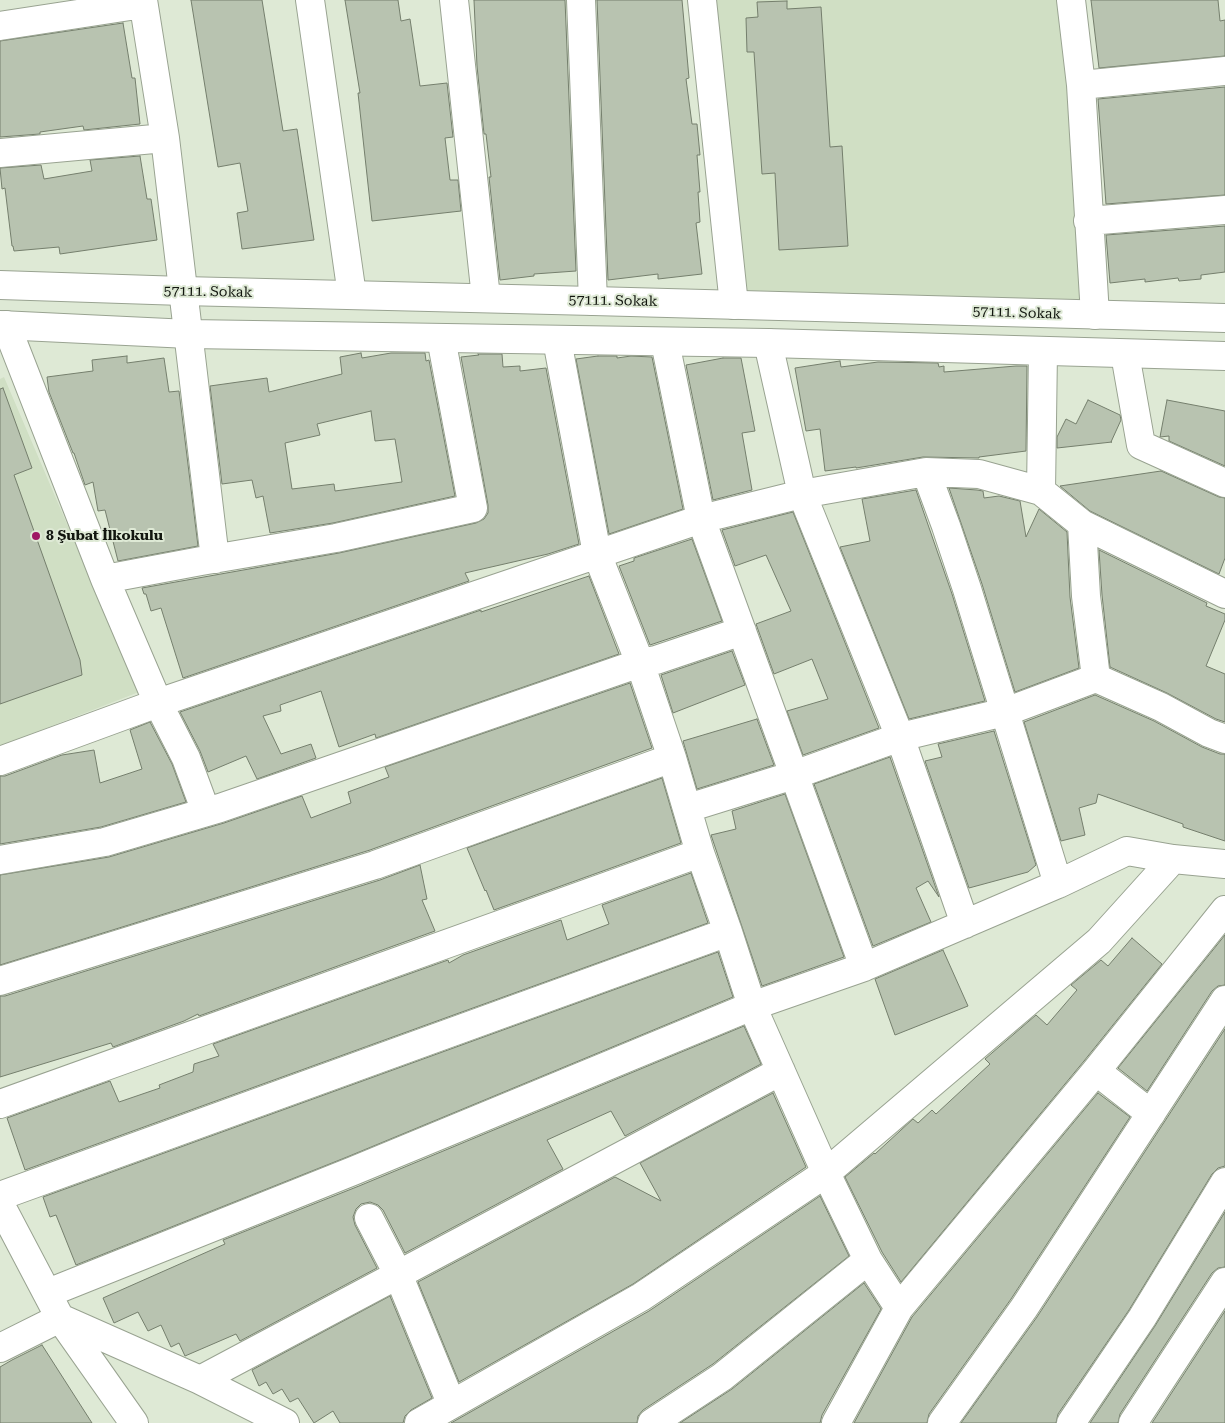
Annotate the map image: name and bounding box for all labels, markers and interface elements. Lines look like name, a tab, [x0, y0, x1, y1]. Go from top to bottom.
street label: 57111. Sokak	[164, 283, 252, 301]
street label: 57111. Sokak	[569, 292, 657, 310]
street label: 57111. Sokak	[972, 303, 1062, 323]
place label: 8 Şubat İlkokulu	[46, 528, 163, 544]
marker: 8 Şubat İlkokulu	[30, 530, 42, 542]

